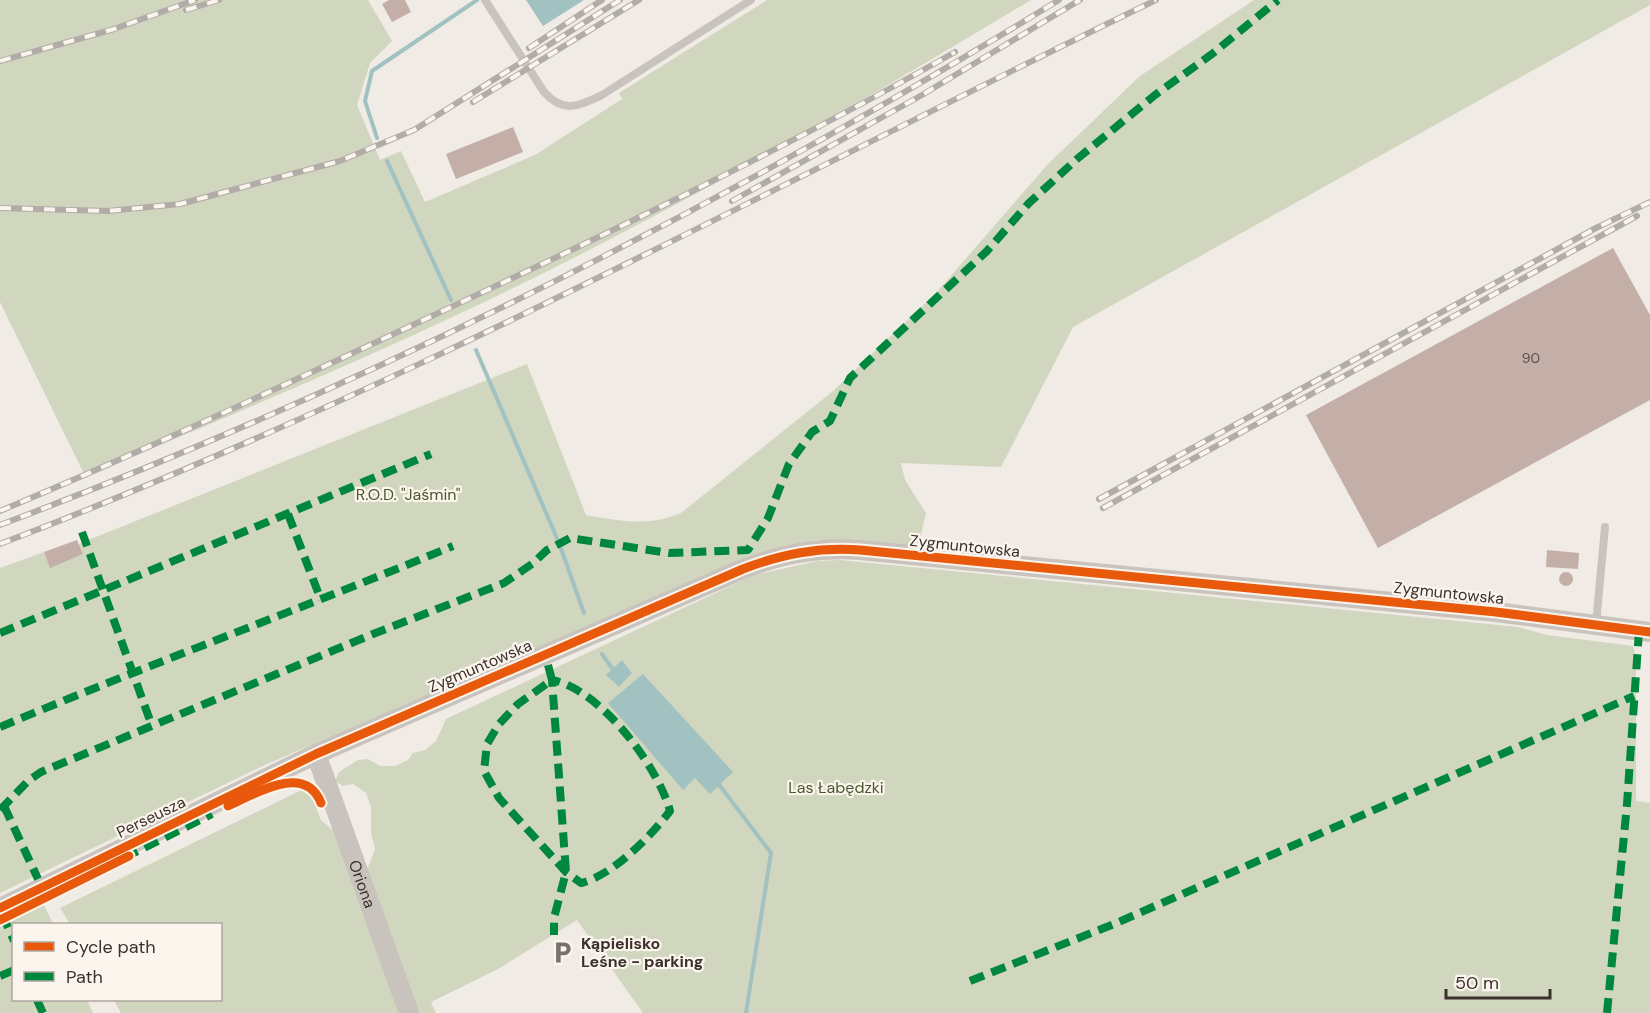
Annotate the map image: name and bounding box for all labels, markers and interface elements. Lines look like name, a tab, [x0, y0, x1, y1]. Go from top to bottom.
house number: 90	[1522, 349, 1540, 367]
park label: R.O.D. "Jaśmin"	[356, 484, 461, 505]
street label: Zygmuntowska	[909, 530, 1021, 562]
street label: Zygmuntowska	[1393, 577, 1505, 609]
street label: Zygmuntowska	[425, 635, 535, 697]
park label: Las Łabędzki	[788, 777, 884, 798]
street label: Perseusza	[113, 791, 189, 843]
street label: Oriona	[344, 857, 381, 911]
legend	[12, 923, 222, 1001]
place label: Kąpielisko Leśne - parking	[581, 933, 703, 972]
text: Cycle path	[66, 935, 156, 959]
parking icon: Kąpielisko Leśne - parking	[550, 939, 576, 965]
scale bar	[1446, 962, 1550, 1000]
text: Path	[66, 965, 103, 989]
text: 50 m	[1455, 971, 1499, 995]

